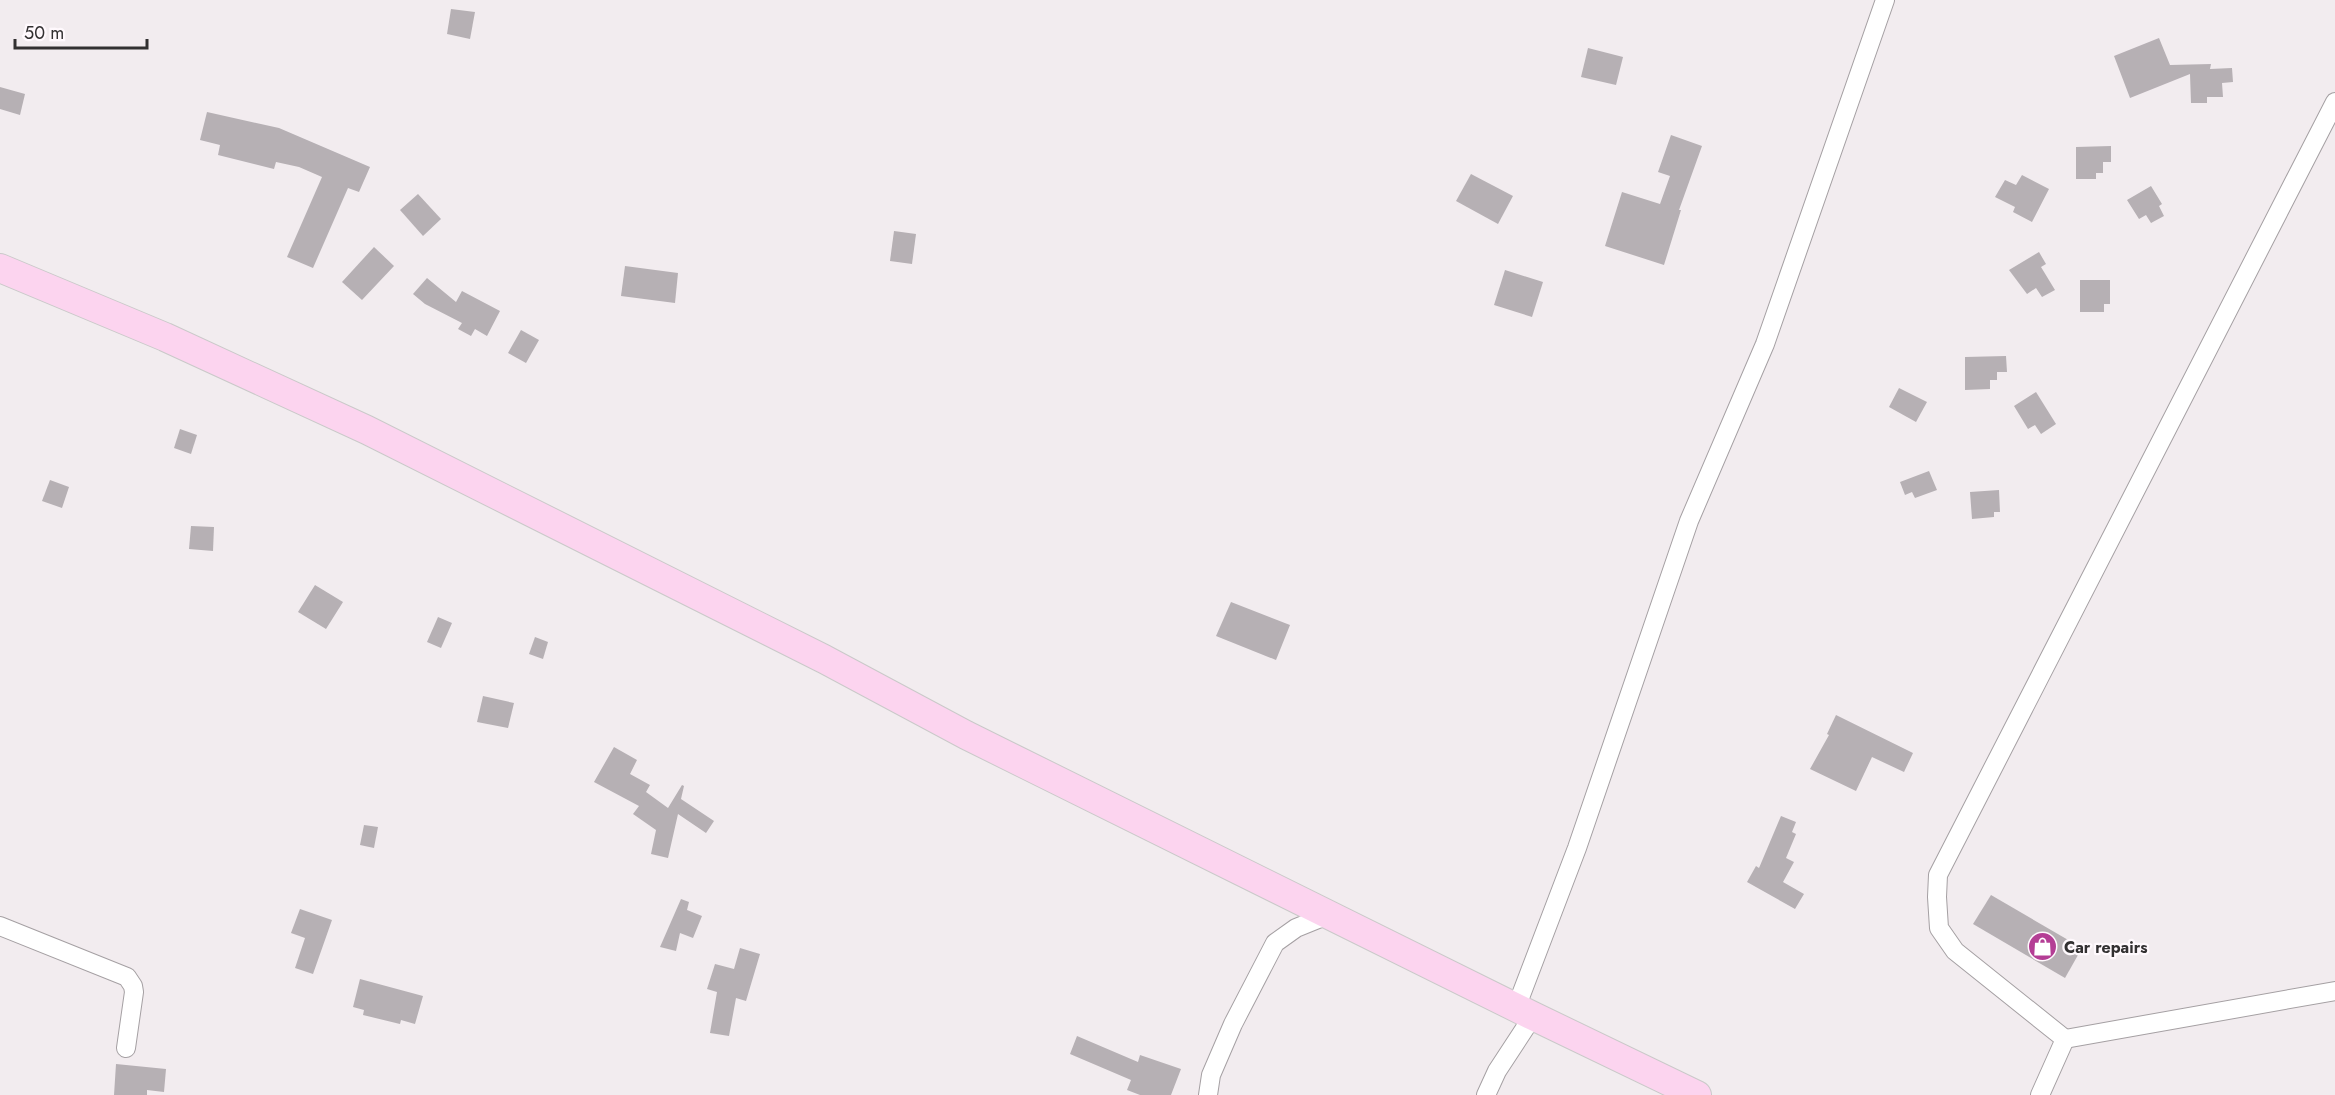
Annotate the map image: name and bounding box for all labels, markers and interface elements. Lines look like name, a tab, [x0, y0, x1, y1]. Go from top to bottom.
scale bar	[15, 12, 147, 50]
text: 50 m	[24, 20, 64, 46]
shop icon: Car repairs	[2027, 931, 2059, 963]
place label: Car repairs	[2064, 936, 2148, 959]

